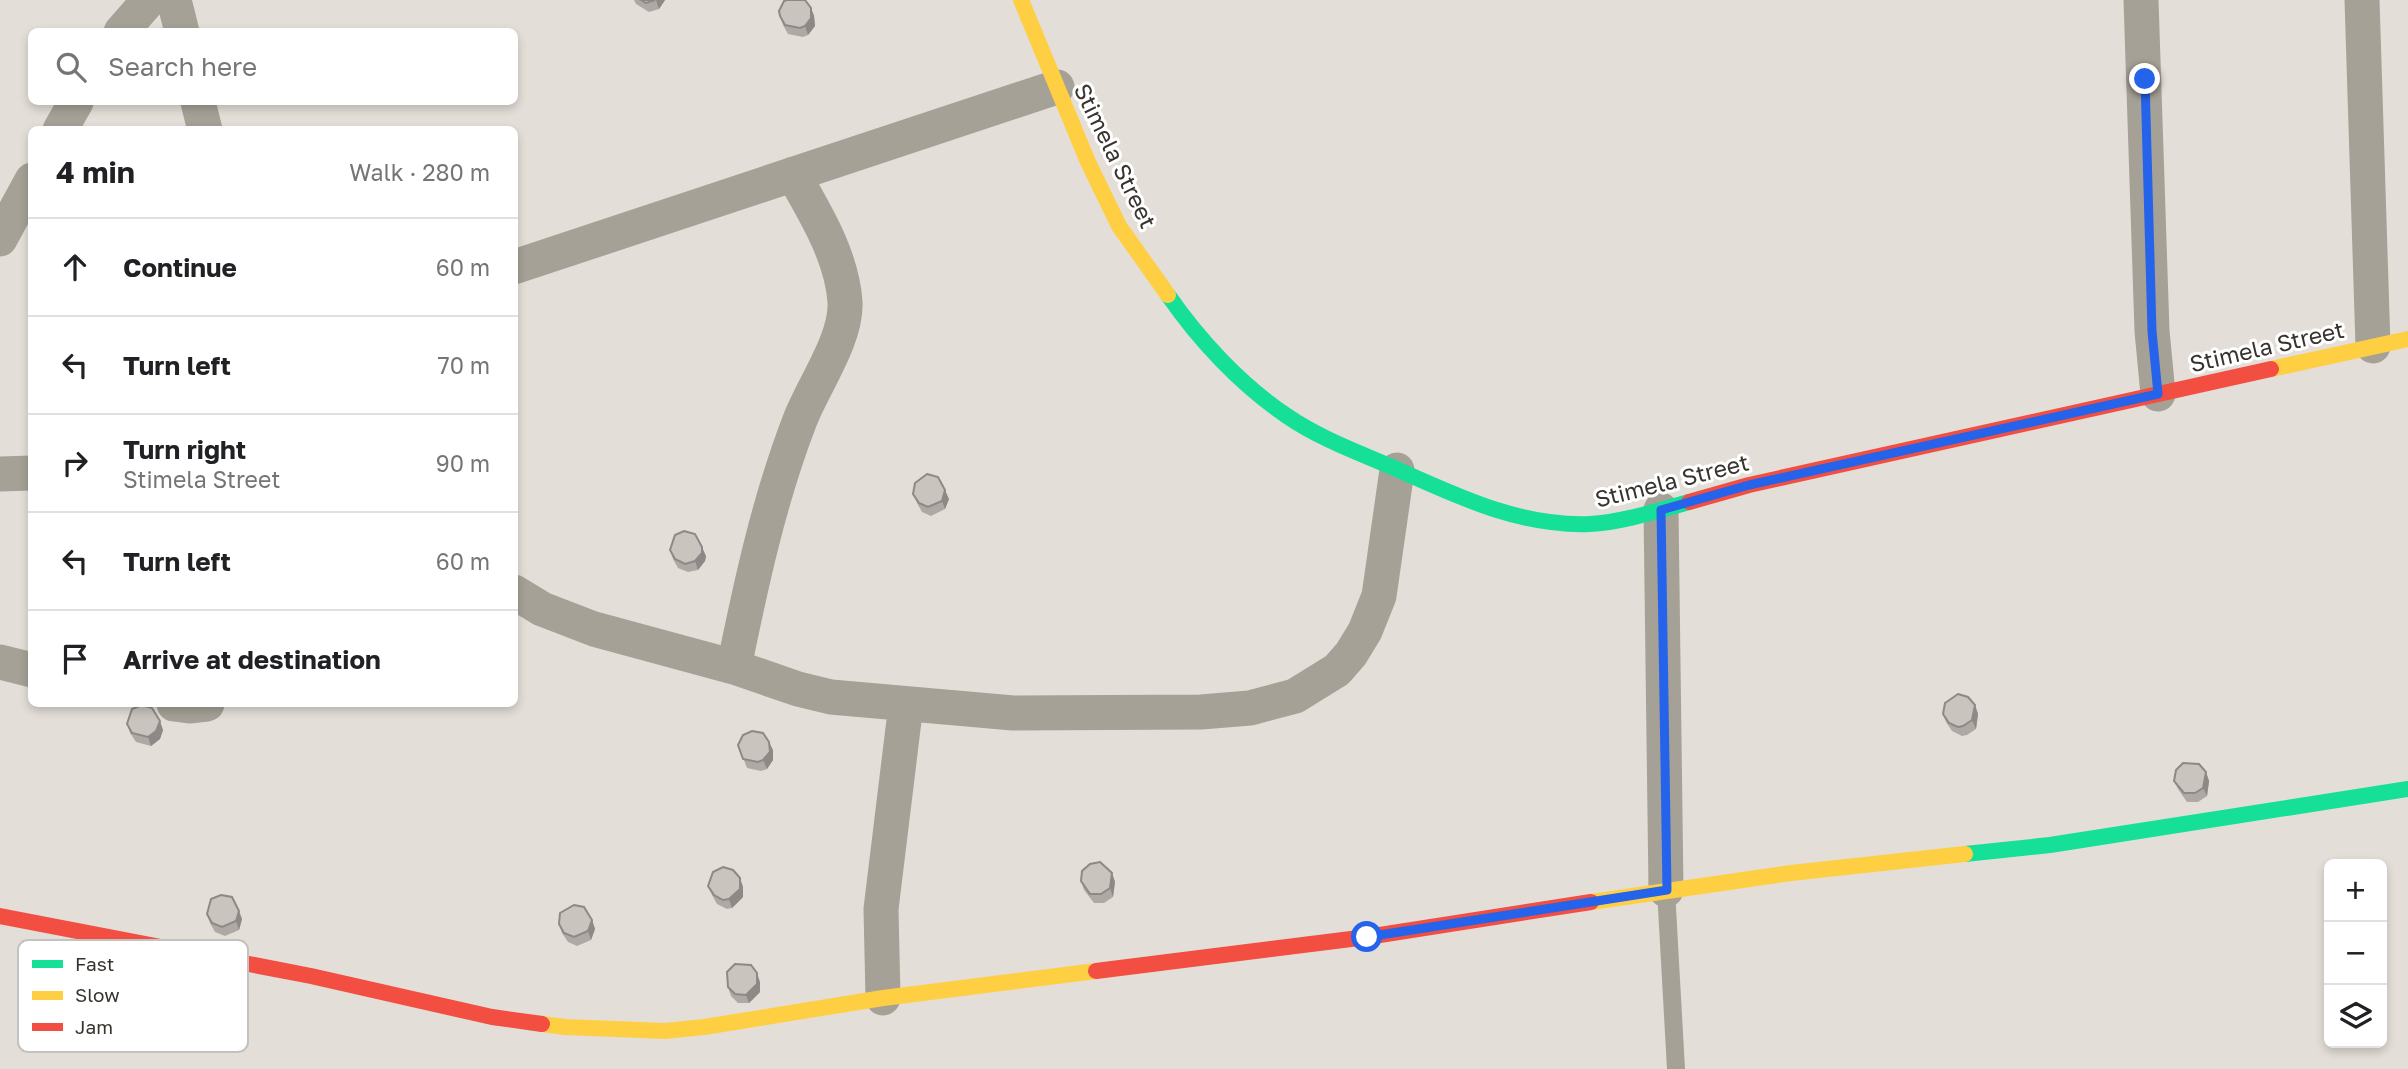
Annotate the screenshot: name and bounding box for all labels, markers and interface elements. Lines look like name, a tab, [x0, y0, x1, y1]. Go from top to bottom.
search box	[28, 28, 518, 105]
icon: search	[52, 48, 90, 86]
text: Search here	[108, 51, 257, 82]
route end	[2129, 63, 2160, 94]
street label: Stimela Street	[1069, 79, 1163, 232]
text: 4 min	[56, 154, 135, 190]
text: Walk · 280 m	[349, 158, 490, 186]
icon: ahead	[56, 248, 94, 286]
text: Continue	[123, 252, 237, 283]
text: 60 m	[436, 253, 490, 281]
street label: Stimela Street	[2187, 315, 2347, 377]
icon: left	[56, 346, 94, 384]
text: Turn left	[123, 350, 231, 381]
text: 70 m	[437, 351, 490, 379]
text: Turn right	[123, 434, 246, 465]
icon: right	[56, 444, 94, 482]
street label: Stimela Street	[1592, 447, 1752, 513]
text: 90 m	[436, 449, 490, 477]
text: Stimela Street	[123, 465, 281, 493]
icon: left	[56, 542, 94, 580]
text: Turn left	[123, 546, 231, 577]
text: 60 m	[436, 547, 490, 575]
icon: arrive	[56, 640, 94, 678]
text: Arrive at destination	[123, 644, 381, 675]
map controls	[2324, 859, 2387, 1048]
button: +	[2324, 859, 2387, 922]
route start	[1351, 921, 1382, 952]
button: −	[2324, 922, 2387, 985]
legend	[18, 940, 248, 1052]
text: Fast	[75, 952, 114, 975]
text: Slow	[75, 983, 120, 1006]
button: layers	[2324, 985, 2387, 1048]
text: Jam	[75, 1015, 113, 1038]

